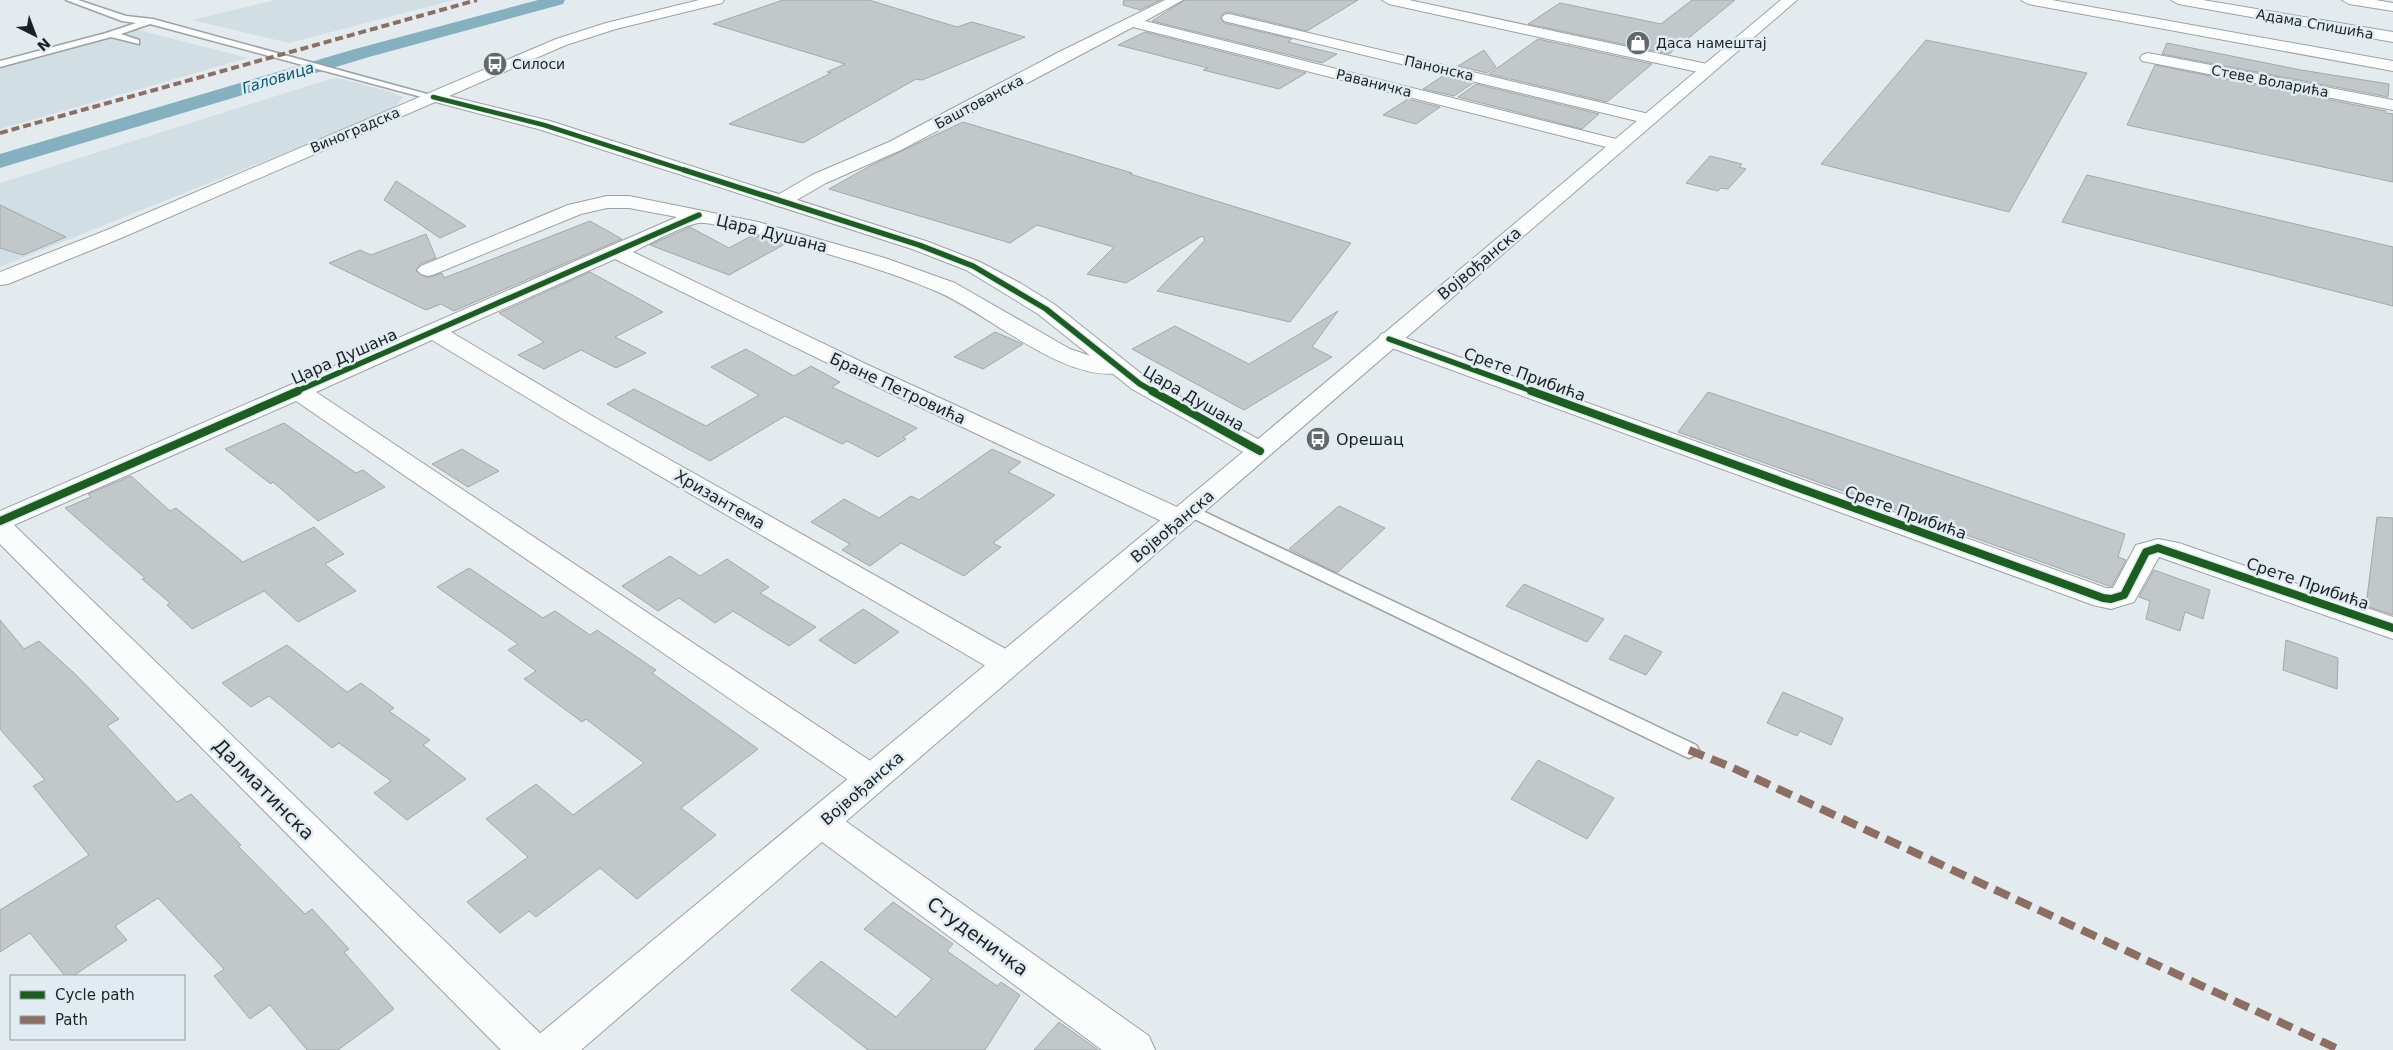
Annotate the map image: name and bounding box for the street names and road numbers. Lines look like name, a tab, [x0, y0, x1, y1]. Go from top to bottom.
street label: Адама Спишића	[2255, 6, 2375, 42]
street label: Панонска	[1403, 52, 1475, 84]
street label: Стеве Воларића	[2210, 62, 2330, 100]
street label: Раваничка	[1335, 66, 1413, 100]
street label: Баштованска	[932, 72, 1026, 132]
street label: Виноградска	[308, 104, 402, 156]
street label: Цара Душана	[714, 210, 829, 256]
street label: Војвођанска	[1434, 223, 1525, 304]
street label: Цара Душана	[288, 325, 400, 388]
street label: Срете Прибића	[1461, 344, 1588, 405]
street label: Бране Петровића	[827, 349, 969, 428]
street label: Цара Душана	[1140, 362, 1248, 435]
street label: Хризантема	[671, 466, 768, 533]
street label: Срете Прибића	[1842, 482, 1969, 543]
street label: Војвођанска	[1127, 486, 1218, 567]
street label: Срете Прибића	[2244, 554, 2372, 613]
street label: Далматинска	[209, 734, 319, 844]
street label: Војвођанска	[817, 747, 907, 829]
street label: Студеничка	[923, 892, 1033, 980]

